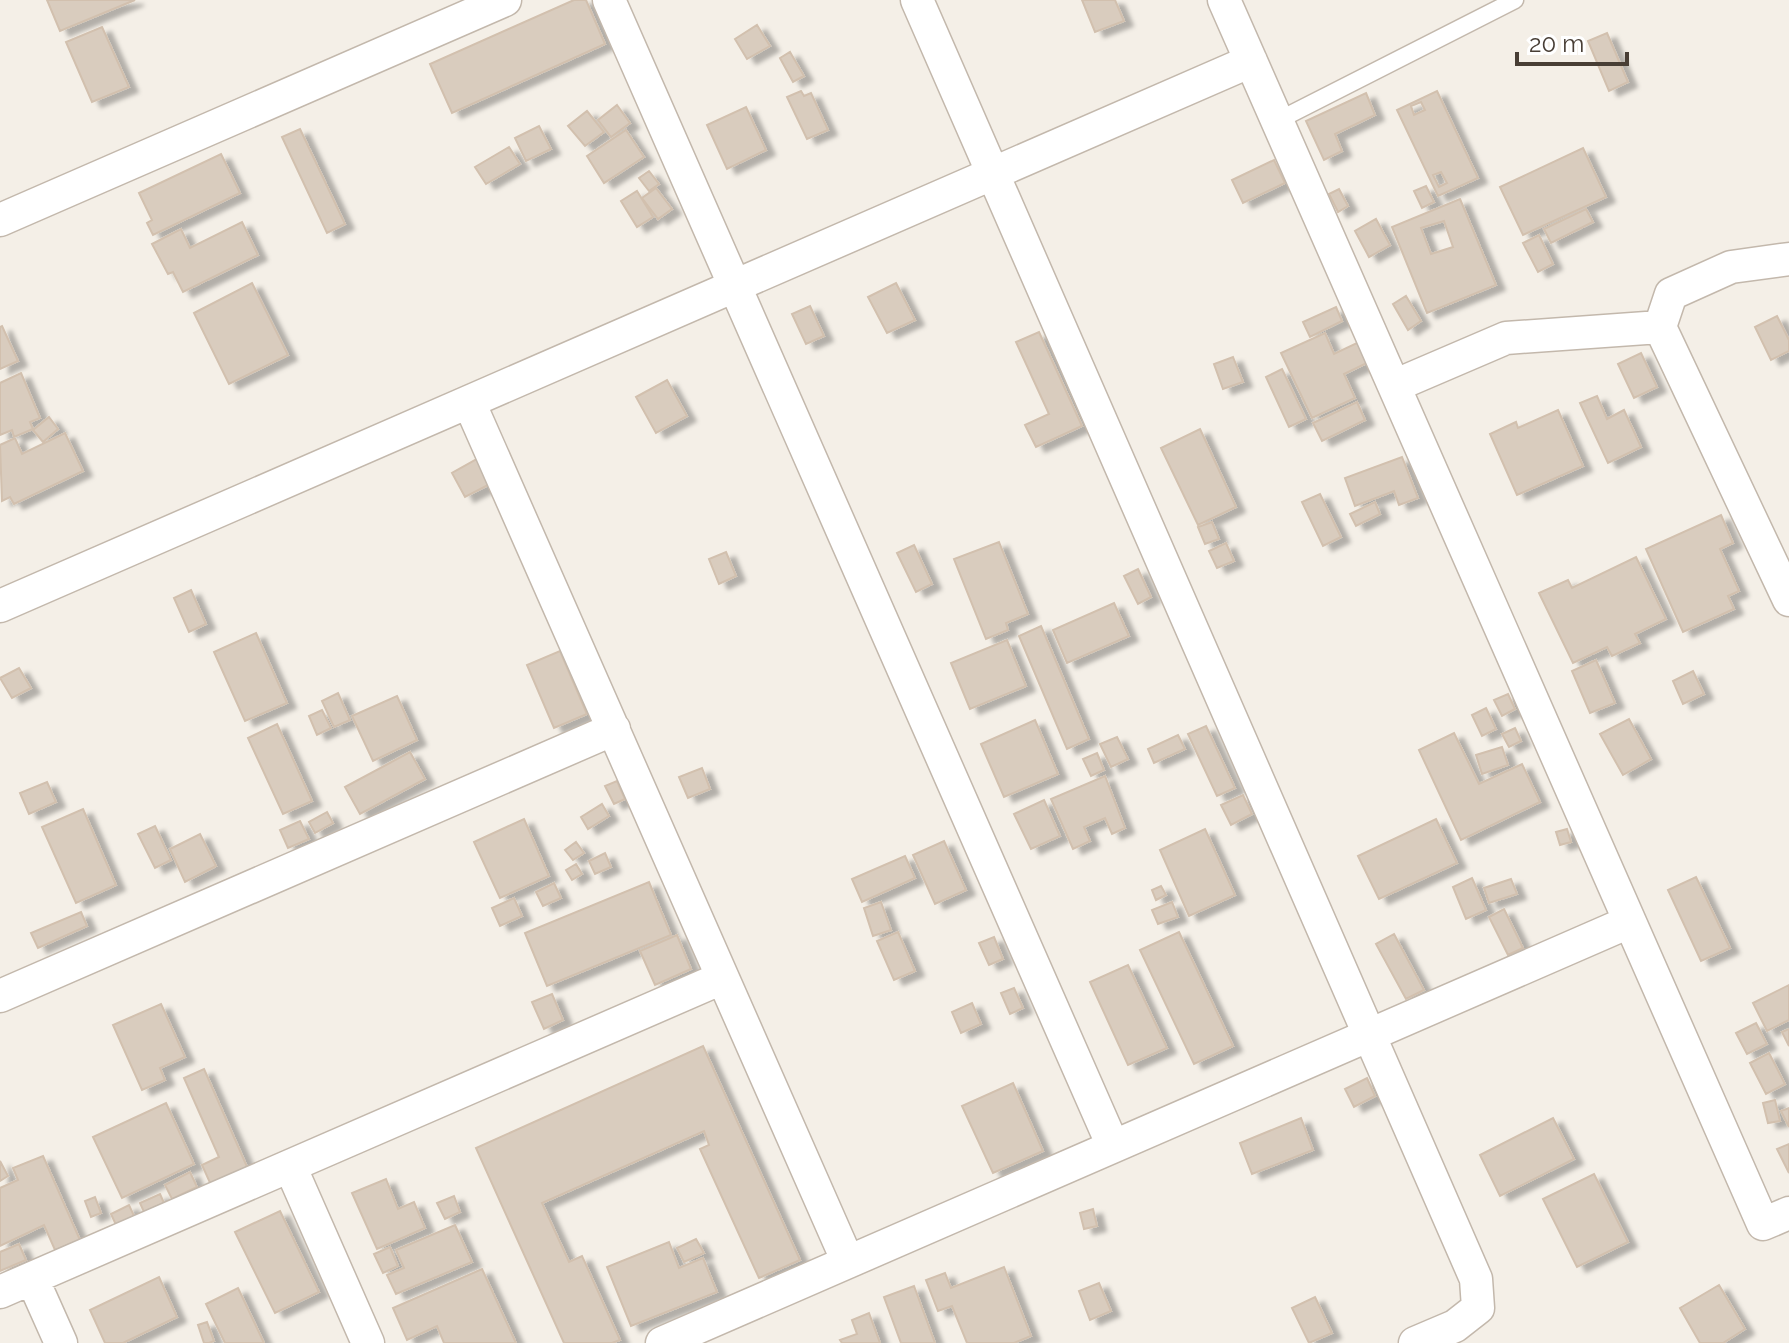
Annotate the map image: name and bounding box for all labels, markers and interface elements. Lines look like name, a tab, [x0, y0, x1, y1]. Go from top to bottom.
scale bar	[1517, 16, 1627, 66]
text: 20 m	[1529, 29, 1584, 58]

